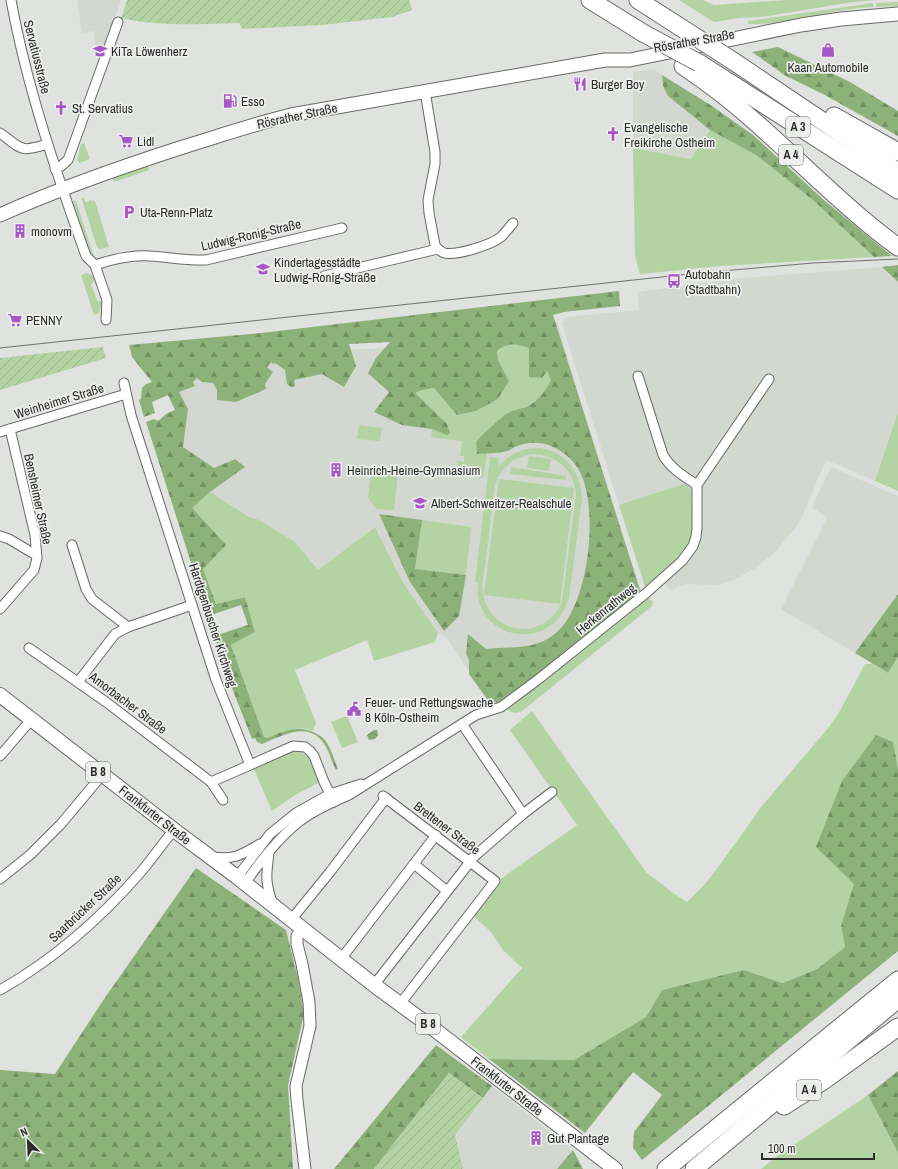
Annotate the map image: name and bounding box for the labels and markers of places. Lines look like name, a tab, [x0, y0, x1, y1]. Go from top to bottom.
shop icon: Kaan Automobile	[820, 42, 836, 58]
school or university icon: KiTa Löwenherz	[92, 43, 108, 59]
place label: KiTa Löwenherz	[111, 43, 188, 60]
place label: Kaan Automobile	[787, 59, 869, 76]
restaurant icon: Burger Boy	[572, 76, 588, 92]
place label: Burger Boy	[591, 76, 645, 93]
fuel station icon: Esso	[222, 93, 238, 109]
place label: Esso	[241, 93, 265, 110]
church icon: St. Servatius	[53, 100, 69, 116]
place label: St. Servatius	[72, 100, 133, 117]
place label: Evangelische Freikirche Ostheim	[624, 119, 715, 151]
church icon: Evangelische Freikirche Ostheim	[605, 126, 621, 142]
supermarket icon: Lidl	[118, 133, 134, 149]
place label: Lidl	[137, 133, 154, 150]
parking icon: Uta-Renn-Platz	[121, 204, 137, 220]
place label: Uta-Renn-Platz	[140, 204, 213, 221]
building icon: monovm	[12, 223, 28, 239]
place label: monovm	[31, 223, 72, 240]
place label: Kindertagesstädte Ludwig-Ronig-Straße	[274, 254, 376, 286]
school or university icon: Kindertagesstädte Ludwig-Ronig-Straße	[255, 261, 271, 277]
place label: Autobahn (Stadtbahn)	[684, 266, 741, 298]
bus stop icon: Autobahn (Stadtbahn)	[666, 273, 682, 289]
supermarket icon: PENNY	[7, 312, 23, 328]
place label: PENNY	[26, 312, 63, 329]
building icon: Heinrich-Heine-Gymnasium	[328, 462, 344, 478]
place label: Heinrich-Heine-Gymnasium	[347, 462, 480, 479]
school or university icon: Albert-Schweitzer-Realschule	[412, 495, 428, 511]
place label: Albert-Schweitzer-Realschule	[430, 495, 571, 512]
place label: Feuer- und Rettungswache 8 Köln-Ostheim	[365, 694, 493, 726]
public building icon: Feuer- und Rettungswache 8 Köln-Ostheim	[346, 701, 362, 717]
building icon: Gut Plantage	[528, 1130, 544, 1146]
place label: Gut Plantage	[547, 1130, 609, 1147]

